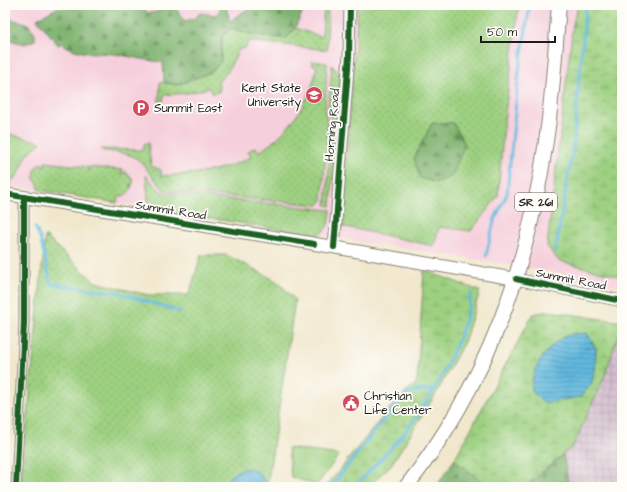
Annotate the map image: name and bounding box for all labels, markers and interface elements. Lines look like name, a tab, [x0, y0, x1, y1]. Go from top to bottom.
scale bar	[481, 18, 555, 44]
text: 50 m	[487, 24, 518, 41]
place label: Kent State University	[242, 80, 301, 112]
school or university icon: Kent State University	[304, 85, 324, 105]
street label: Horning Road	[321, 88, 345, 162]
parking icon: Summit East	[131, 98, 151, 118]
place label: Summit East	[154, 100, 222, 117]
road number: SR 261	[515, 193, 557, 211]
street label: Summit Road	[134, 197, 208, 224]
street label: Summit Road	[534, 264, 608, 295]
place label: Christian Life Center	[364, 388, 432, 419]
public building icon: Christian Life Center	[341, 393, 361, 413]

